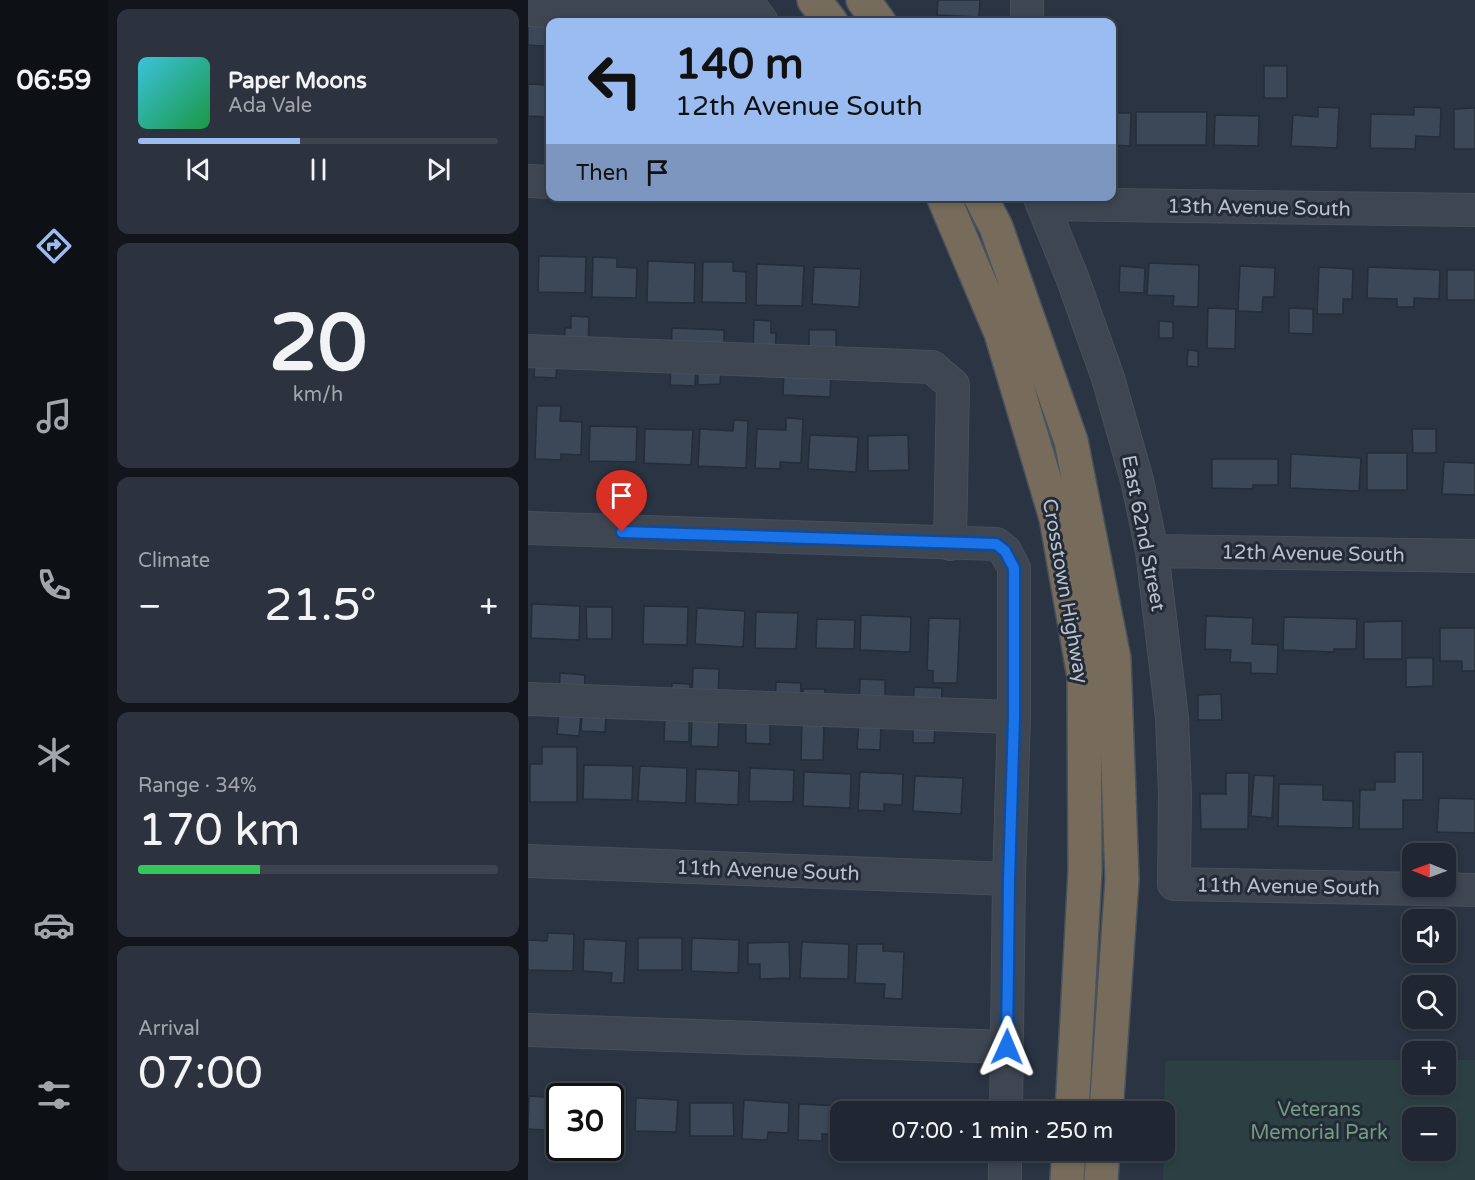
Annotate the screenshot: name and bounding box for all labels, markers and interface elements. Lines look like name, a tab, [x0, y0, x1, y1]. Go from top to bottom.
text: 140 m	[675, 39, 804, 90]
icon: left	[576, 42, 654, 120]
text: 06:59	[17, 64, 91, 97]
text: Paper Moons	[228, 68, 367, 94]
text: 12th Avenue South	[675, 90, 923, 123]
text: Ada Vale	[228, 94, 312, 118]
icon: previous	[182, 153, 215, 186]
icon: pause	[302, 153, 335, 186]
icon: next	[422, 153, 455, 186]
icon: arrive	[641, 156, 674, 189]
text: Then	[576, 160, 629, 186]
street label: 13th Avenue South	[1167, 194, 1351, 222]
icon: directions	[33, 225, 75, 267]
text: 20	[269, 297, 367, 391]
text: km/h	[293, 383, 343, 407]
icon: music	[33, 395, 75, 437]
street label: East 62nd Street	[1116, 453, 1170, 614]
pin	[596, 470, 647, 532]
icon: arrive	[605, 479, 638, 512]
street label: Crosstown Highway	[1037, 497, 1093, 686]
street label: 12th Avenue South	[1221, 540, 1405, 568]
text: Climate	[138, 549, 210, 573]
icon: phone	[33, 564, 75, 606]
text: 21.5°	[264, 579, 377, 633]
text: −	[138, 587, 162, 626]
text: +	[479, 587, 498, 626]
icon: climate	[33, 734, 75, 776]
text: Range · 34%	[138, 774, 257, 798]
text: 170 km	[138, 804, 300, 858]
north arrow	[1402, 843, 1456, 897]
map controls	[1402, 843, 1456, 1161]
street label: 11th Avenue South	[676, 856, 860, 886]
street label: 11th Avenue South	[1196, 873, 1380, 901]
icon: car	[33, 904, 75, 946]
button: sound	[1402, 909, 1456, 963]
button: search	[1402, 975, 1456, 1029]
position arrow	[975, 1015, 1039, 1079]
text: Arrival	[138, 1017, 200, 1041]
button: +	[1402, 1041, 1456, 1095]
text: 07:00	[138, 1047, 263, 1101]
icon: filters	[33, 1074, 75, 1116]
speed limit sign: 30	[546, 1083, 624, 1161]
park label: Veterans Memorial Park	[1250, 1098, 1388, 1145]
button: −	[1402, 1107, 1456, 1161]
text: 07:00 · 1 min · 250 m	[892, 1118, 1113, 1144]

